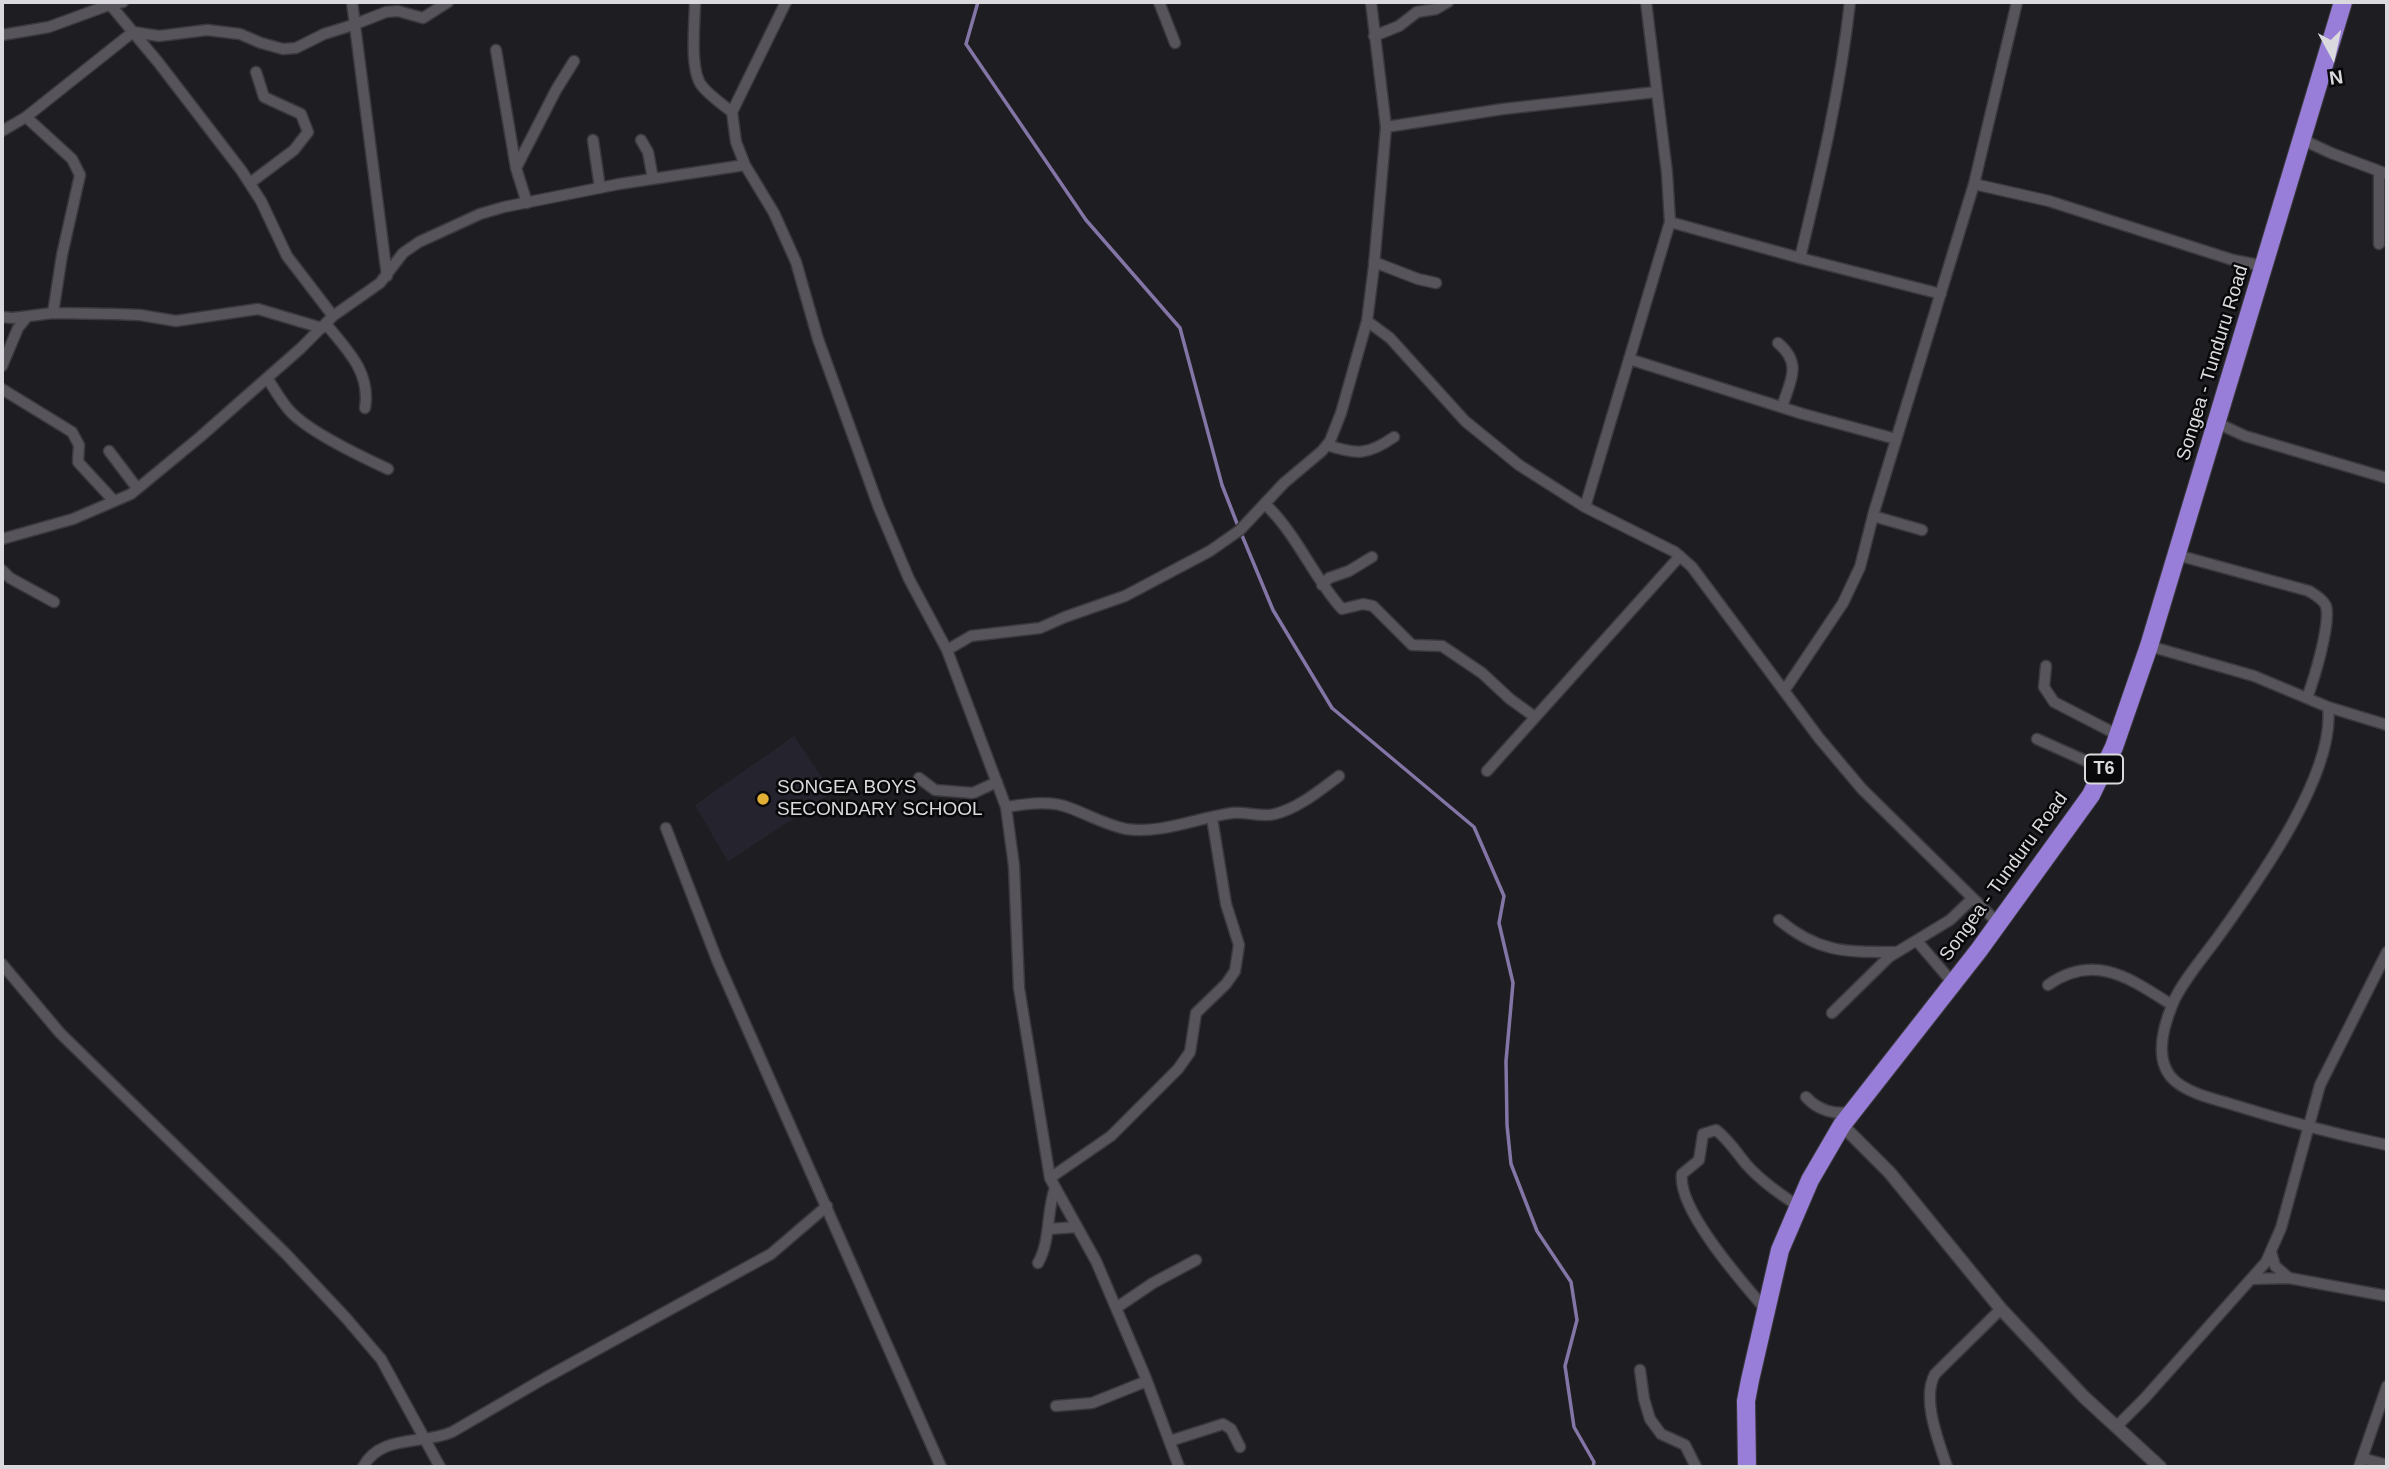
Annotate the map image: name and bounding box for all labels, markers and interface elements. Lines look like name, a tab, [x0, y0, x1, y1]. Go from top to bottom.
north arrow	[2298, 21, 2368, 91]
text: N	[2328, 66, 2344, 89]
street label: Songea - Tunduru Road	[2172, 263, 2254, 463]
road number: T6	[2085, 754, 2123, 784]
place label: SONGEA BOYS SECONDARY SCHOOL	[777, 777, 983, 821]
street label: Songea - Tunduru Road	[1935, 788, 2073, 966]
marker: SONGEA BOYS SECONDARY SCHOOL	[755, 791, 771, 807]

